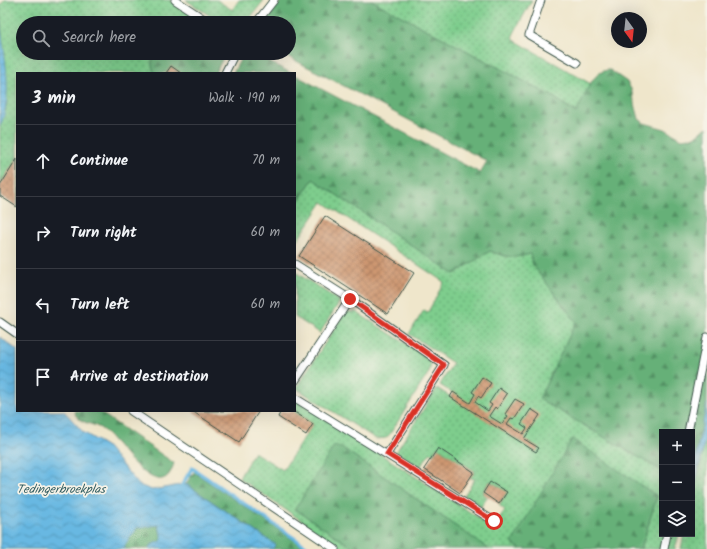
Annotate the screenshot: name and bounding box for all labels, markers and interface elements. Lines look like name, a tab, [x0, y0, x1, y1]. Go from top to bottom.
north arrow	[611, 12, 647, 48]
search box	[16, 16, 296, 60]
text: Search here	[62, 26, 136, 50]
icon: search	[30, 27, 52, 49]
text: 3 min	[32, 85, 76, 112]
text: Walk · 190 m	[208, 88, 280, 109]
text: Continue	[70, 149, 128, 173]
icon: ahead	[32, 150, 54, 172]
text: 70 m	[252, 150, 280, 171]
text: Turn right	[70, 221, 137, 245]
icon: right	[32, 222, 54, 244]
text: 60 m	[251, 222, 280, 243]
route end	[341, 290, 359, 308]
text: Turn left	[70, 293, 130, 317]
icon: left	[32, 294, 54, 316]
text: 60 m	[251, 294, 280, 315]
text: Arrive at destination	[70, 365, 209, 389]
icon: arrive	[32, 366, 54, 388]
map controls	[659, 429, 695, 537]
button: +	[659, 429, 695, 465]
button: −	[659, 465, 695, 501]
water label: Tedingerbroekplas	[17, 480, 107, 499]
button: layers	[659, 501, 695, 537]
route start	[485, 512, 503, 530]

